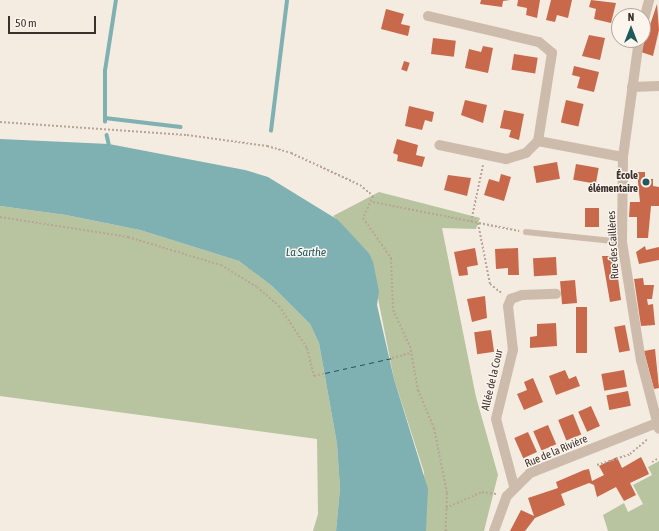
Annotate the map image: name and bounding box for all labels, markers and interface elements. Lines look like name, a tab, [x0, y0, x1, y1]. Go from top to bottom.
scale bar	[10, 8, 98, 34]
north arrow	[611, 8, 651, 48]
text: N	[628, 11, 634, 23]
text: 50 m	[15, 16, 37, 30]
place label: École élémentaire	[588, 169, 638, 195]
marker: École élémentaire	[641, 177, 651, 187]
street label: Rue des Caillères	[605, 211, 621, 279]
water label: La Sarthe	[286, 246, 326, 260]
street label: Allée de la Cour	[479, 348, 505, 412]
street label: Rue de la Rivière	[523, 432, 589, 470]

